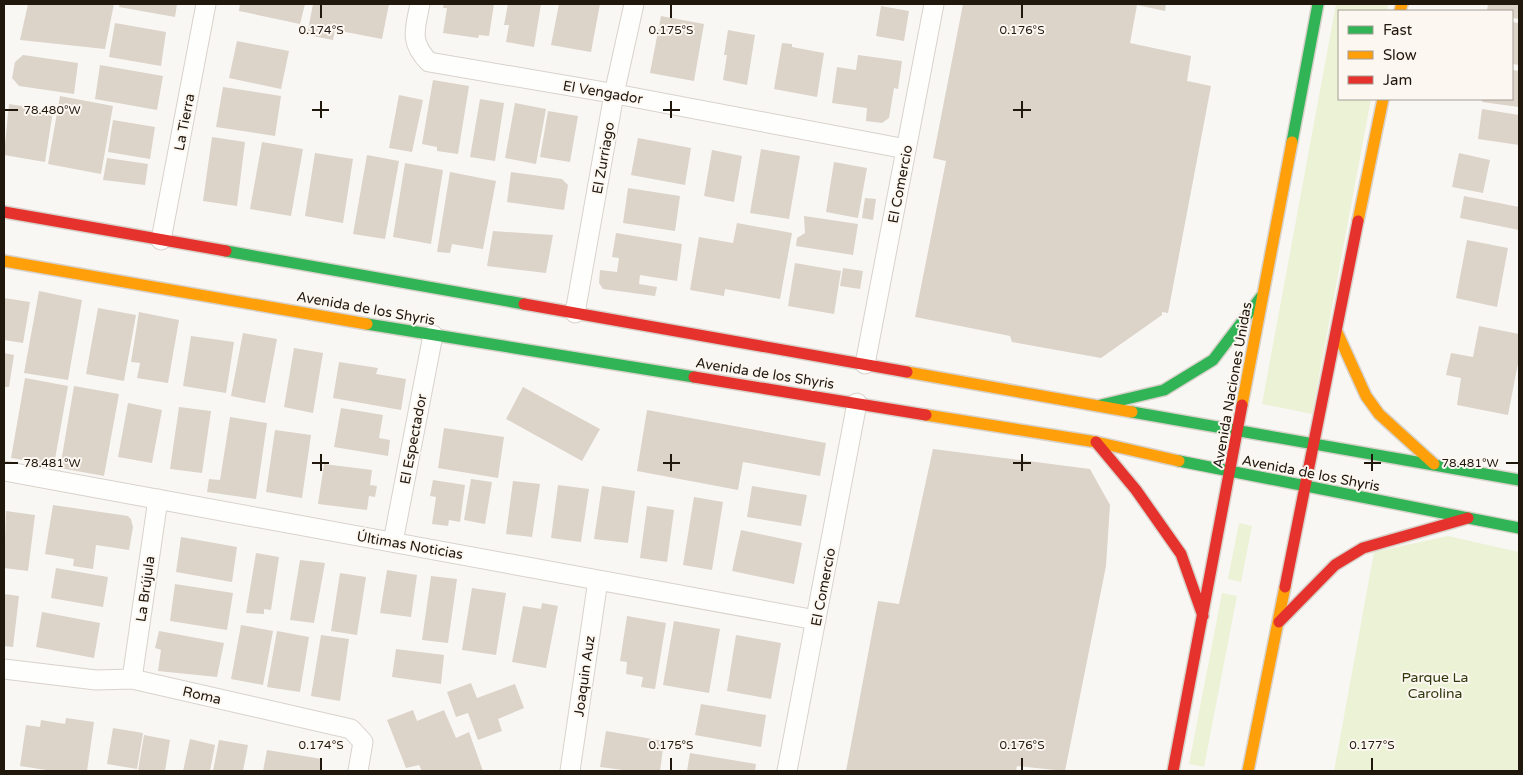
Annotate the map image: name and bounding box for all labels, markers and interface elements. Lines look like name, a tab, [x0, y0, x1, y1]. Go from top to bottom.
legend	[1338, 10, 1513, 100]
text: Fast	[1383, 21, 1413, 39]
text: 0.174°S	[298, 23, 344, 37]
text: 0.175°S	[649, 23, 693, 37]
text: 0.176°S	[999, 23, 1045, 37]
text: Slow	[1383, 46, 1417, 64]
text: Jam	[1383, 71, 1412, 89]
street label: El Vengador	[562, 77, 645, 108]
street label: La Tierra	[171, 92, 198, 152]
text: 78.480°W	[23, 103, 81, 117]
street label: El Zurriago	[589, 121, 618, 195]
street label: El Comercio	[885, 143, 916, 225]
street label: Avenida de los Shyris	[295, 288, 437, 329]
street label: Avenida Naciones Unidas	[1209, 300, 1256, 470]
street label: Avenida de los Shyris	[694, 354, 836, 393]
street label: El Espectador	[396, 392, 431, 486]
street label: Avenida de los Shyris	[1240, 452, 1382, 495]
text: 78.481°W	[23, 456, 81, 470]
text: 78.481°W	[1441, 456, 1499, 470]
street label: Últimas Noticias	[355, 528, 465, 563]
street label: El Comercio	[808, 546, 839, 628]
street label: La Brújula	[132, 555, 159, 623]
street label: Joaquin Auz	[570, 634, 599, 718]
park label: Parque La Carolina	[1402, 669, 1468, 702]
street label: Roma	[181, 683, 223, 708]
text: 0.174°S	[298, 738, 344, 752]
text: 0.175°S	[649, 738, 693, 752]
text: 0.176°S	[999, 738, 1045, 752]
text: 0.177°S	[1349, 738, 1395, 752]

